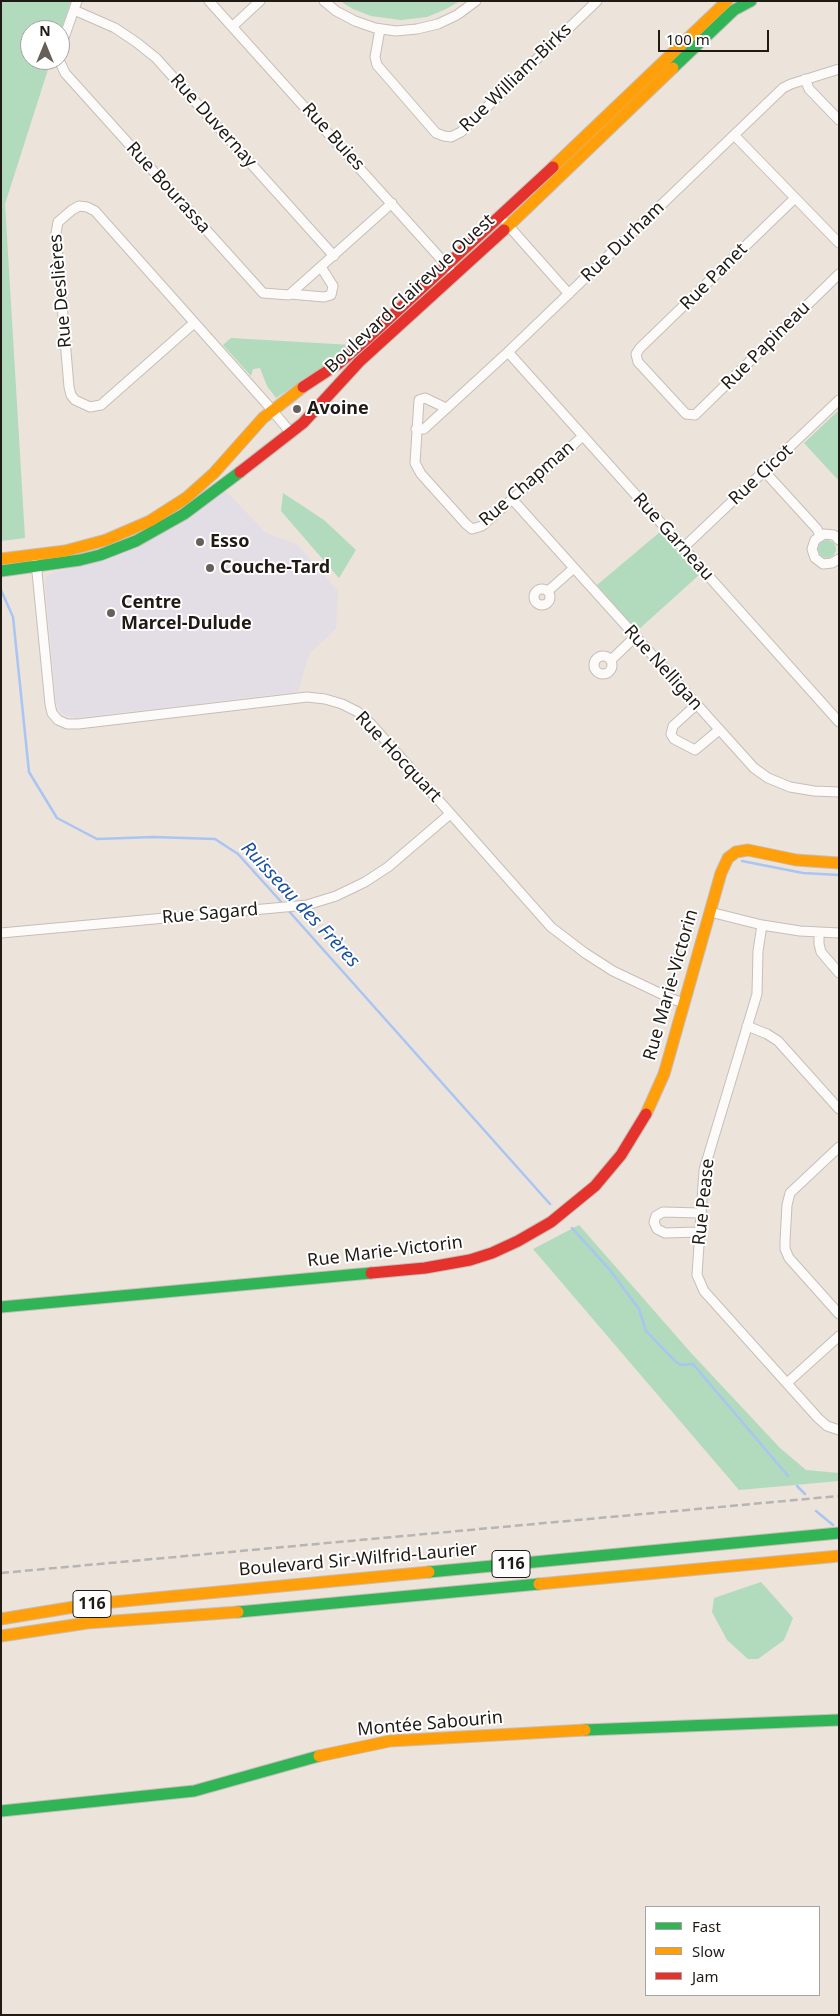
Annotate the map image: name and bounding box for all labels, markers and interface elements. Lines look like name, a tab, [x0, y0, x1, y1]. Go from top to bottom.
street label: Rue William-Birks	[456, 19, 576, 137]
north arrow	[20, 20, 70, 70]
scale bar	[660, 20, 771, 52]
text: N	[39, 21, 51, 40]
text: 100 m	[666, 29, 710, 49]
street label: Rue Duvernay	[165, 70, 261, 172]
street label: Rue Buies	[297, 99, 369, 175]
street label: Rue Bourassa	[121, 138, 215, 238]
street label: Rue Durham	[577, 197, 669, 287]
street label: Boulevard Clairevue Ouest	[321, 210, 499, 378]
street label: Rue Deslières	[45, 233, 77, 349]
street label: Rue Panet	[676, 239, 752, 315]
street label: Rue Papineau	[717, 297, 815, 395]
place label: Avoine	[307, 398, 369, 420]
marker: Avoine	[291, 403, 303, 415]
street label: Rue Chapman	[475, 437, 579, 531]
street label: Rue Cicot	[725, 440, 797, 510]
street label: Rue Garneau	[628, 489, 718, 585]
place label: Esso	[210, 531, 249, 553]
marker: Esso	[194, 536, 206, 548]
place label: Couche-Tard	[220, 557, 330, 579]
marker: Couche-Tard	[204, 562, 216, 574]
place label: Centre Marcel-Dulude	[121, 592, 252, 634]
marker: Centre Marcel-Dulude	[105, 607, 117, 619]
street label: Rue Nelligan	[619, 621, 707, 715]
street label: Rue Hocquart	[350, 707, 446, 807]
water label: Ruisseau des Frères	[236, 837, 364, 973]
street label: Rue Sagard	[161, 899, 259, 929]
street label: Rue Marie-Victorin	[639, 907, 703, 1063]
street label: Rue Pease	[689, 1158, 719, 1246]
street label: Rue Marie-Victorin	[306, 1232, 464, 1272]
street label: Boulevard Sir-Wilfrid-Laurier	[238, 1539, 478, 1581]
road number: 116	[492, 1550, 530, 1578]
road number: 116	[73, 1590, 111, 1618]
street label: Montée Sabourin	[356, 1707, 504, 1741]
legend	[645, 1906, 820, 1996]
text: Fast	[692, 1916, 721, 1936]
text: Slow	[692, 1941, 725, 1961]
text: Jam	[692, 1966, 719, 1986]

